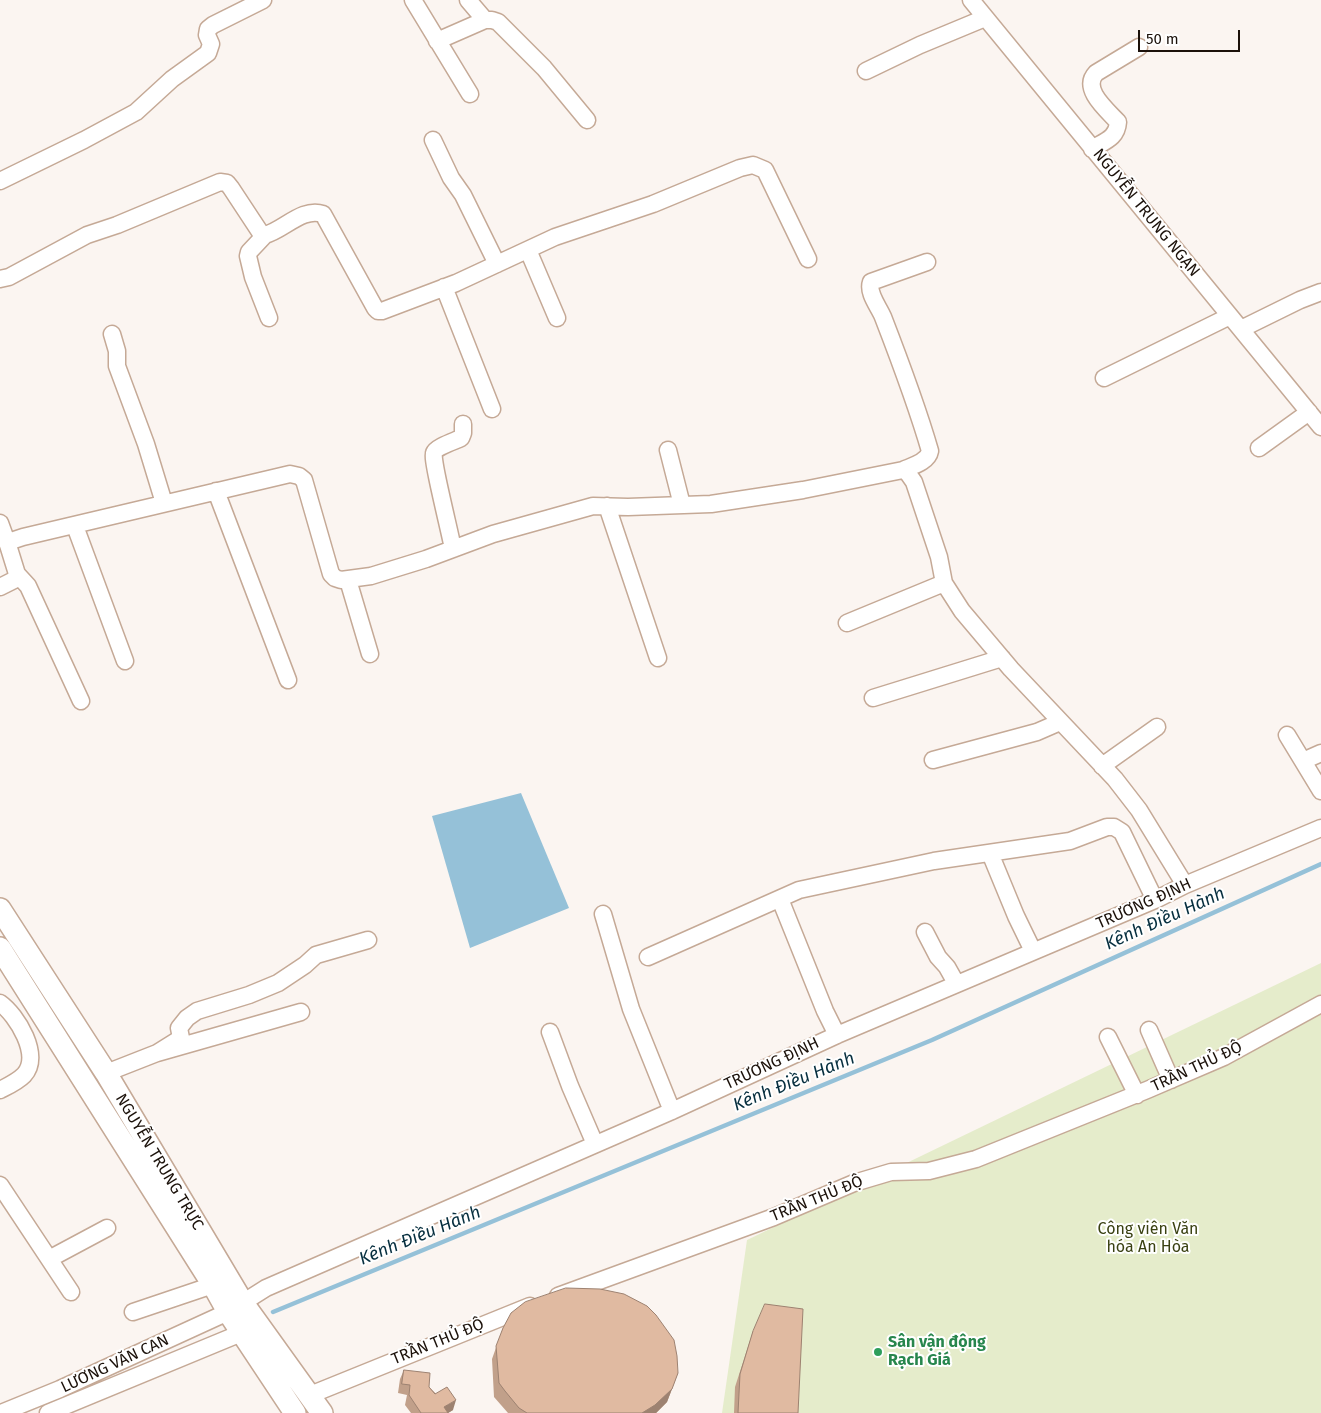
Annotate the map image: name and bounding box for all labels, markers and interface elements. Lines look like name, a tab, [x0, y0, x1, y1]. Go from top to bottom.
scale bar	[1141, 20, 1244, 52]
text: 50 m	[1146, 30, 1179, 48]
street label: NGUYỄN TRUNG NGẠN	[1089, 145, 1203, 281]
street label: TRƯƠNG ĐỊNH	[1093, 874, 1195, 934]
water label: Kênh Điều Hành	[1101, 883, 1229, 955]
street label: TRƯƠNG ĐỊNH	[722, 1034, 822, 1094]
street label: TRẦN THỦ ĐỘ	[1149, 1038, 1245, 1096]
water label: Kênh Điều Hành	[730, 1048, 858, 1116]
street label: NGUYỄN TRUNG TRỰC	[111, 1090, 207, 1234]
street label: TRẦN THỦ ĐỘ	[768, 1172, 866, 1226]
water label: Kênh Điều Hành	[356, 1202, 484, 1270]
park label: Công viên Văn hóa An Hòa	[1098, 1220, 1198, 1258]
street label: TRẦN THỦ ĐỘ	[389, 1315, 487, 1369]
street label: LƯƠNG VĂN CAN	[58, 1331, 172, 1397]
place label: Sân vận động Rạch Giá	[888, 1333, 986, 1371]
marker: Sân vận động Rạch Giá	[872, 1346, 884, 1358]

